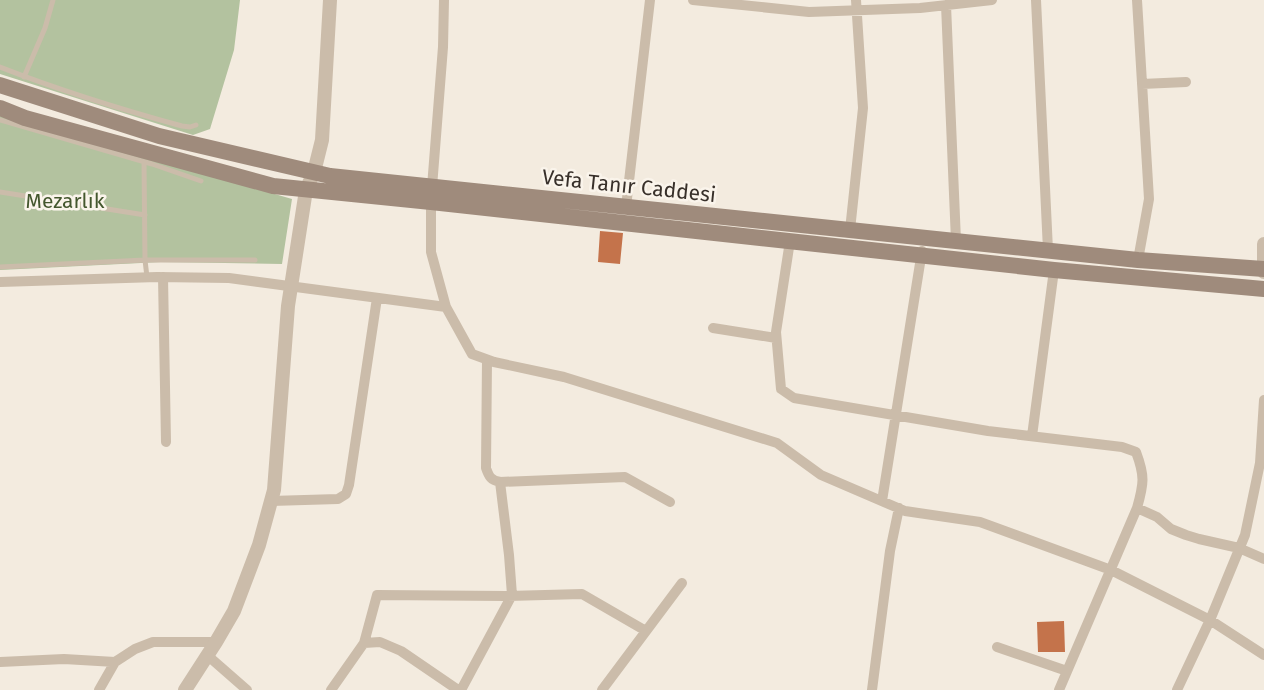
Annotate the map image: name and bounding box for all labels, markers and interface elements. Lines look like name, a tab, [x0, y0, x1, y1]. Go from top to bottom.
street label: Vefa Tanır Caddesi	[541, 164, 717, 208]
park label: Mezarlık	[26, 188, 105, 214]

